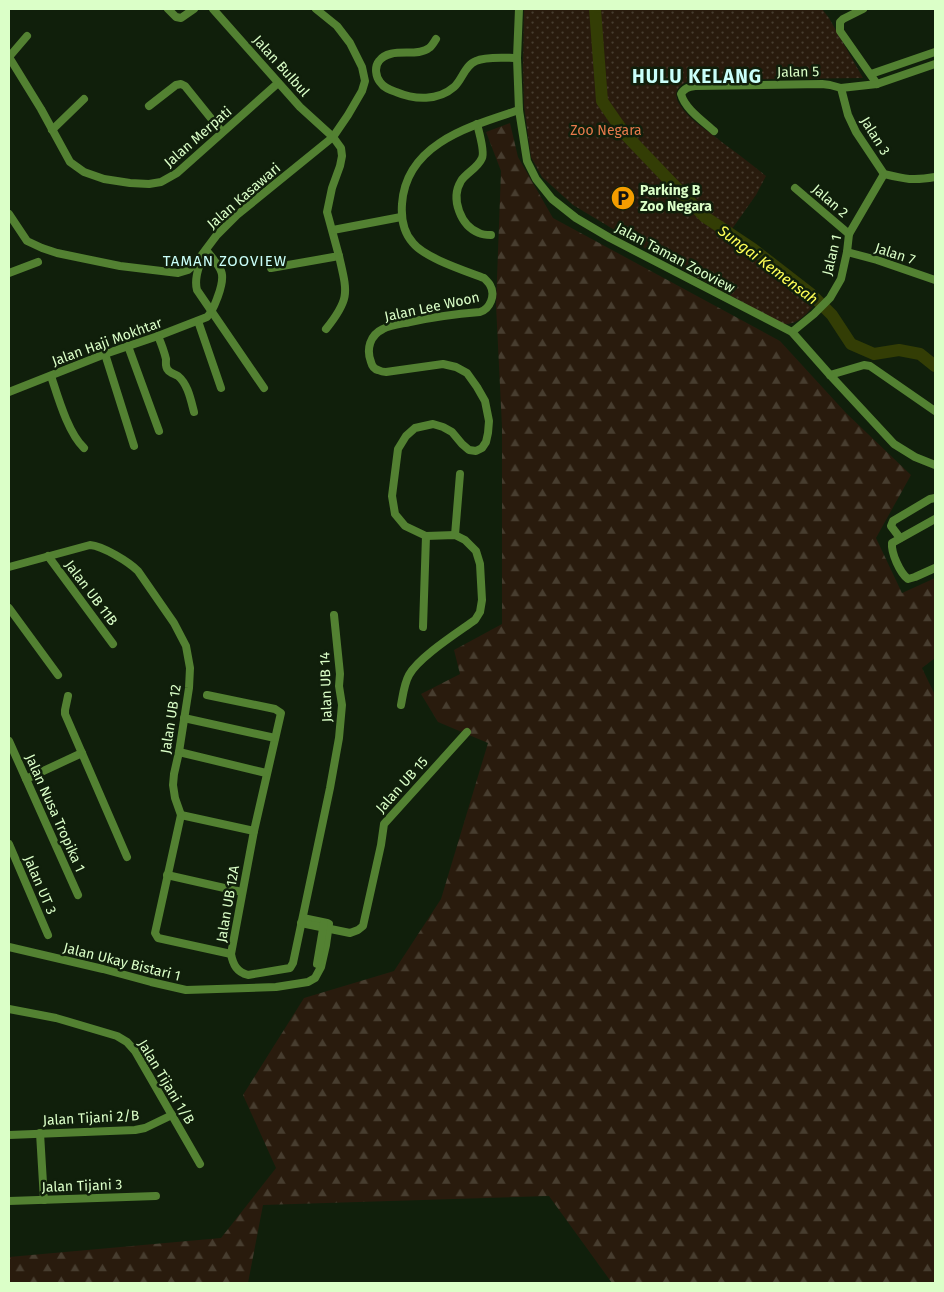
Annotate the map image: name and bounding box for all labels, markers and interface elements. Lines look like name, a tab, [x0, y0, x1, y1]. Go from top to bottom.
street label: Jalan Bulbul	[249, 32, 313, 100]
street label: Jalan 5	[777, 63, 819, 81]
district label: HULU KELANG	[632, 65, 762, 88]
street label: Jalan Merpati	[161, 103, 235, 171]
street label: Jalan 3	[857, 114, 893, 158]
park label: Zoo Negara	[570, 122, 642, 139]
street label: Jalan Kasawari	[204, 159, 284, 233]
street label: Jalan 2	[808, 181, 852, 221]
place label: Parking B Zoo Negara	[640, 182, 712, 215]
parking icon: Parking B Zoo Negara	[610, 185, 636, 211]
street label: Jalan Taman Zooview	[612, 219, 738, 297]
water label: Sungai Kemensah	[714, 221, 821, 308]
street label: Jalan 1	[819, 233, 845, 277]
street label: Jalan 7	[873, 239, 917, 269]
district label: TAMAN ZOOVIEW	[163, 252, 287, 270]
street label: Jalan Lee Woon	[383, 289, 481, 325]
street label: Jalan Haji Mokhtar	[49, 314, 165, 370]
street label: Jalan UB 11B	[61, 557, 121, 629]
street label: Jalan UB 14	[316, 651, 336, 722]
street label: Jalan UB 12	[157, 683, 185, 755]
street label: Jalan Nusa Tropika 1	[21, 751, 89, 875]
street label: Jalan UB 15	[372, 753, 432, 817]
street label: Jalan UT 3	[20, 853, 60, 917]
street label: Jalan UB 12A	[213, 864, 243, 944]
street label: Jalan Ukay Bistari 1	[62, 939, 182, 985]
street label: Jalan Tijani 1/B	[134, 1037, 198, 1127]
street label: Jalan Tijani 2/B	[42, 1107, 140, 1129]
street label: Jalan Tijani 3	[41, 1176, 123, 1196]

